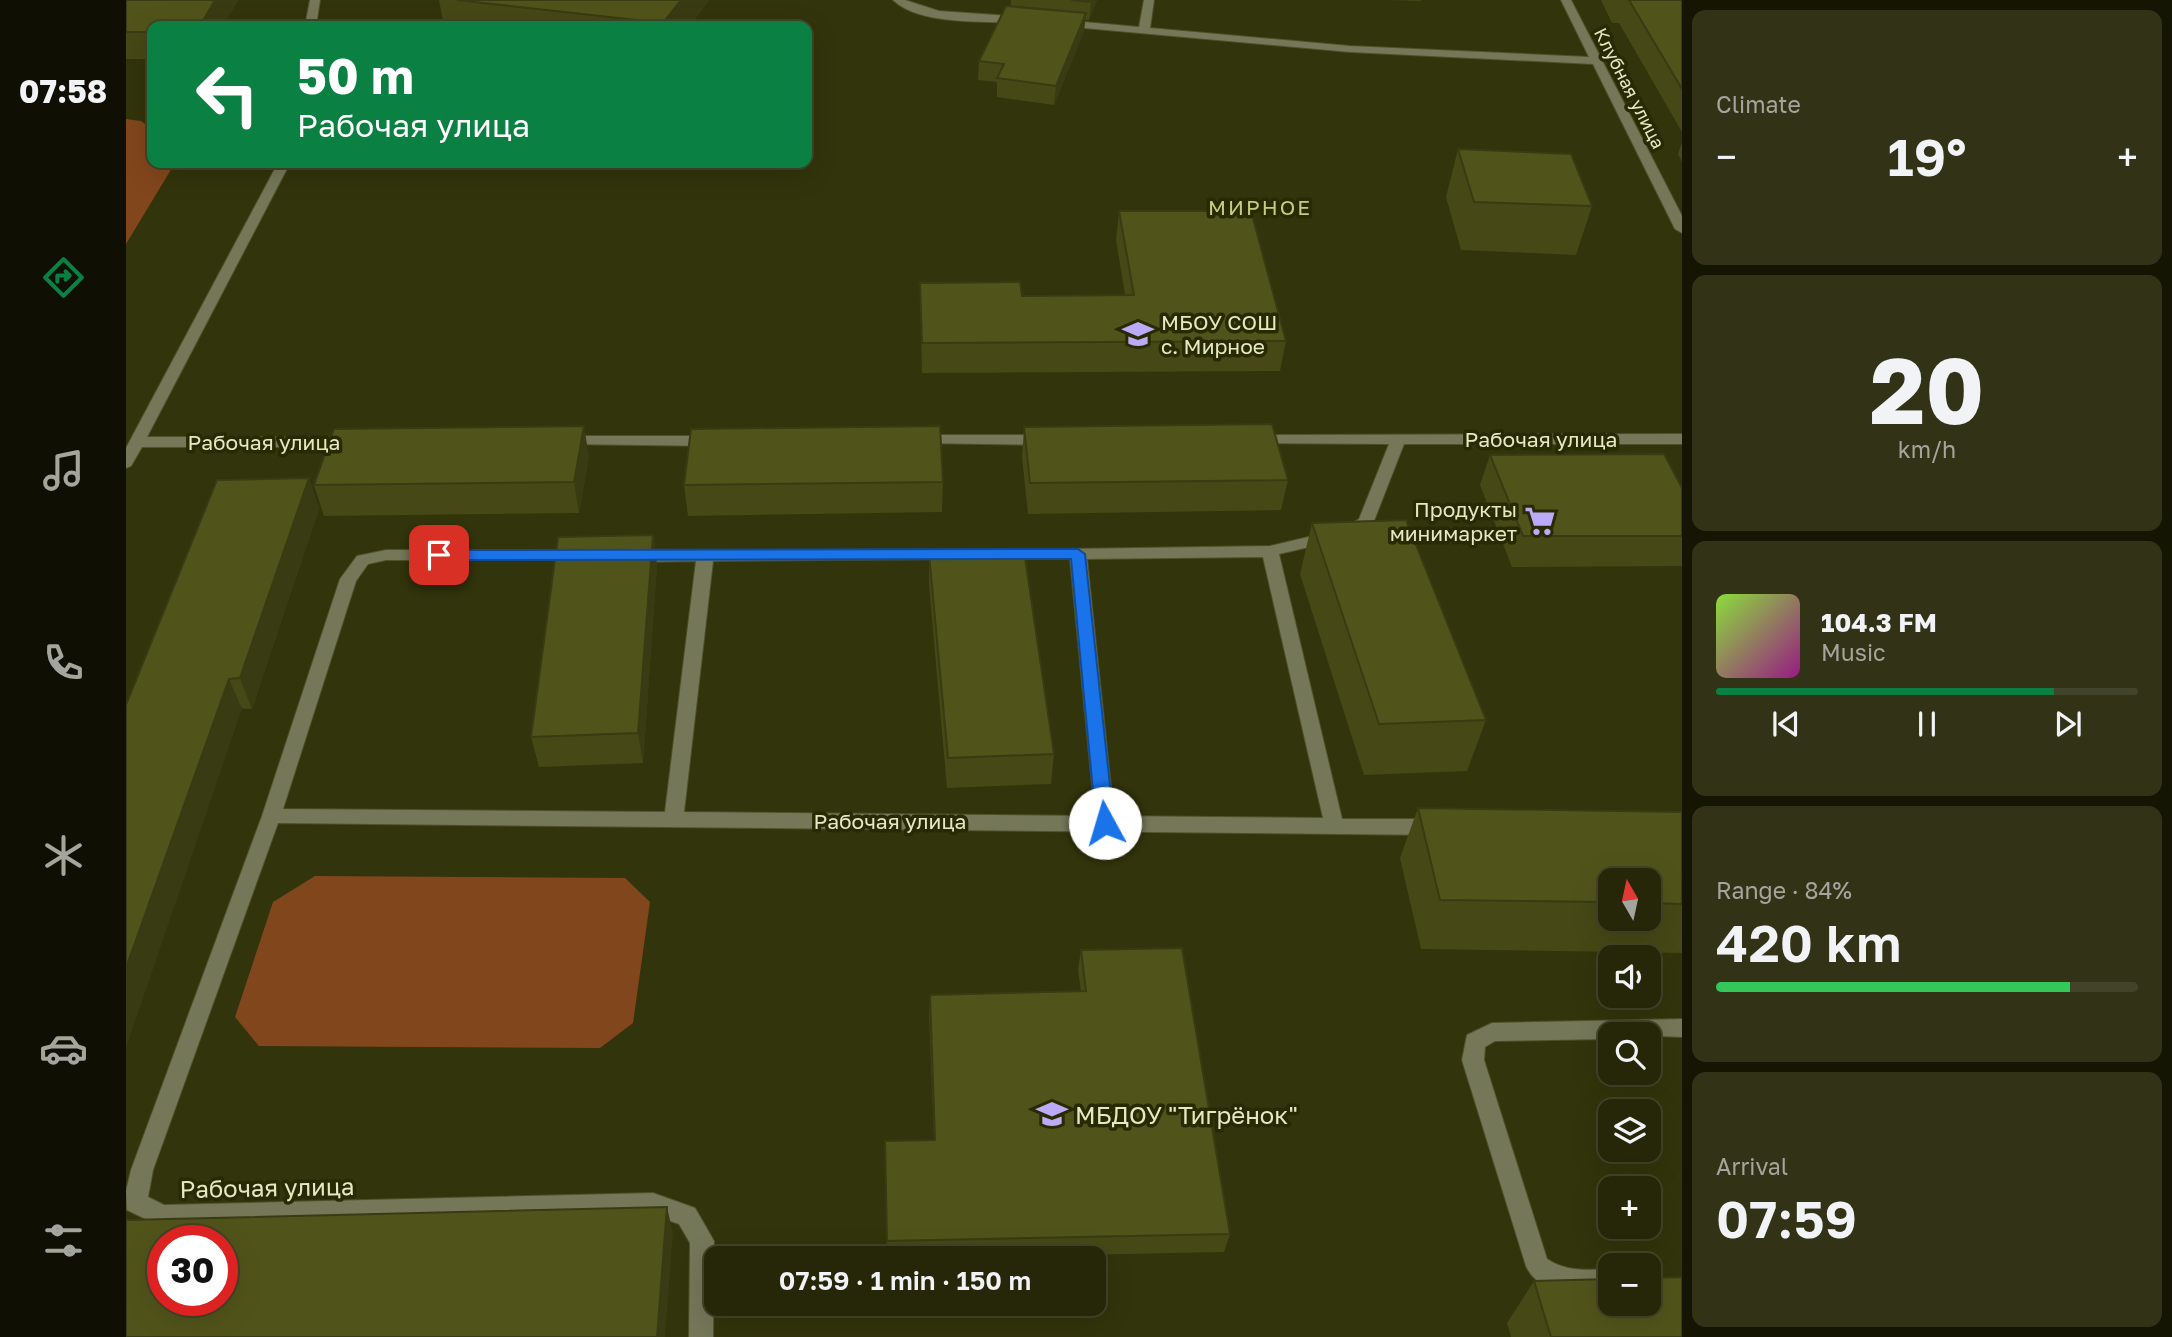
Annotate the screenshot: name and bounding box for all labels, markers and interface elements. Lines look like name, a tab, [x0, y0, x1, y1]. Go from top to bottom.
street label: Клубная улица	[1590, 24, 1670, 152]
text: 50 m	[297, 46, 414, 105]
icon: left	[182, 49, 273, 140]
text: 07:58	[19, 72, 107, 110]
text: Climate	[1716, 90, 1801, 118]
text: Рабочая улица	[297, 106, 530, 144]
text: 19°	[1888, 125, 1966, 187]
text: −	[1716, 134, 1737, 179]
text: +	[2117, 134, 2138, 179]
district label: МИРНОЕ	[1208, 194, 1312, 220]
icon: directions	[39, 253, 88, 302]
place label: МБОУ СОШ с. Мирное	[1161, 309, 1277, 359]
school or university icon: МБОУ СОШ с. Мирное	[1121, 317, 1155, 351]
text: 20	[1870, 335, 1984, 444]
street label: Рабочая улица	[1465, 426, 1617, 452]
street label: Рабочая улица	[188, 429, 340, 455]
text: km/h	[1898, 435, 1956, 463]
icon: music	[39, 446, 88, 495]
place label: Продукты минимаркет	[1390, 496, 1517, 546]
supermarket icon: Продукты минимаркет	[1523, 504, 1557, 538]
pin	[409, 525, 469, 585]
icon: arrive	[420, 536, 458, 574]
text: 104.3 FM	[1821, 607, 1937, 638]
icon: phone	[39, 638, 88, 687]
text: Music	[1821, 638, 1886, 666]
icon: previous	[1767, 705, 1805, 743]
icon: pause	[1908, 705, 1946, 743]
icon: next	[2049, 705, 2087, 743]
position arrow	[1068, 786, 1142, 860]
street label: Рабочая улица	[814, 808, 966, 834]
icon: climate	[39, 831, 88, 880]
north arrow	[1598, 868, 1661, 931]
map controls	[1598, 868, 1661, 1316]
text: Range · 84%	[1716, 876, 1852, 904]
text: 420 km	[1716, 911, 1901, 973]
button: sound	[1598, 945, 1661, 1008]
button: search	[1598, 1022, 1661, 1085]
icon: car	[39, 1024, 88, 1073]
school or university icon: МБДОУ "Тигрёнок"	[1035, 1097, 1069, 1131]
button: layers	[1598, 1099, 1661, 1162]
place label: МБДОУ "Тигрёнок"	[1075, 1100, 1298, 1129]
text: Arrival	[1716, 1152, 1788, 1180]
street label: Рабочая улица	[179, 1171, 355, 1203]
button: +	[1598, 1176, 1661, 1239]
text: 07:59	[1716, 1187, 1857, 1249]
icon: filters	[39, 1216, 88, 1265]
speed limit sign: 30	[147, 1225, 238, 1316]
button: −	[1598, 1253, 1661, 1316]
text: 07:59 · 1 min · 150 m	[779, 1265, 1031, 1296]

